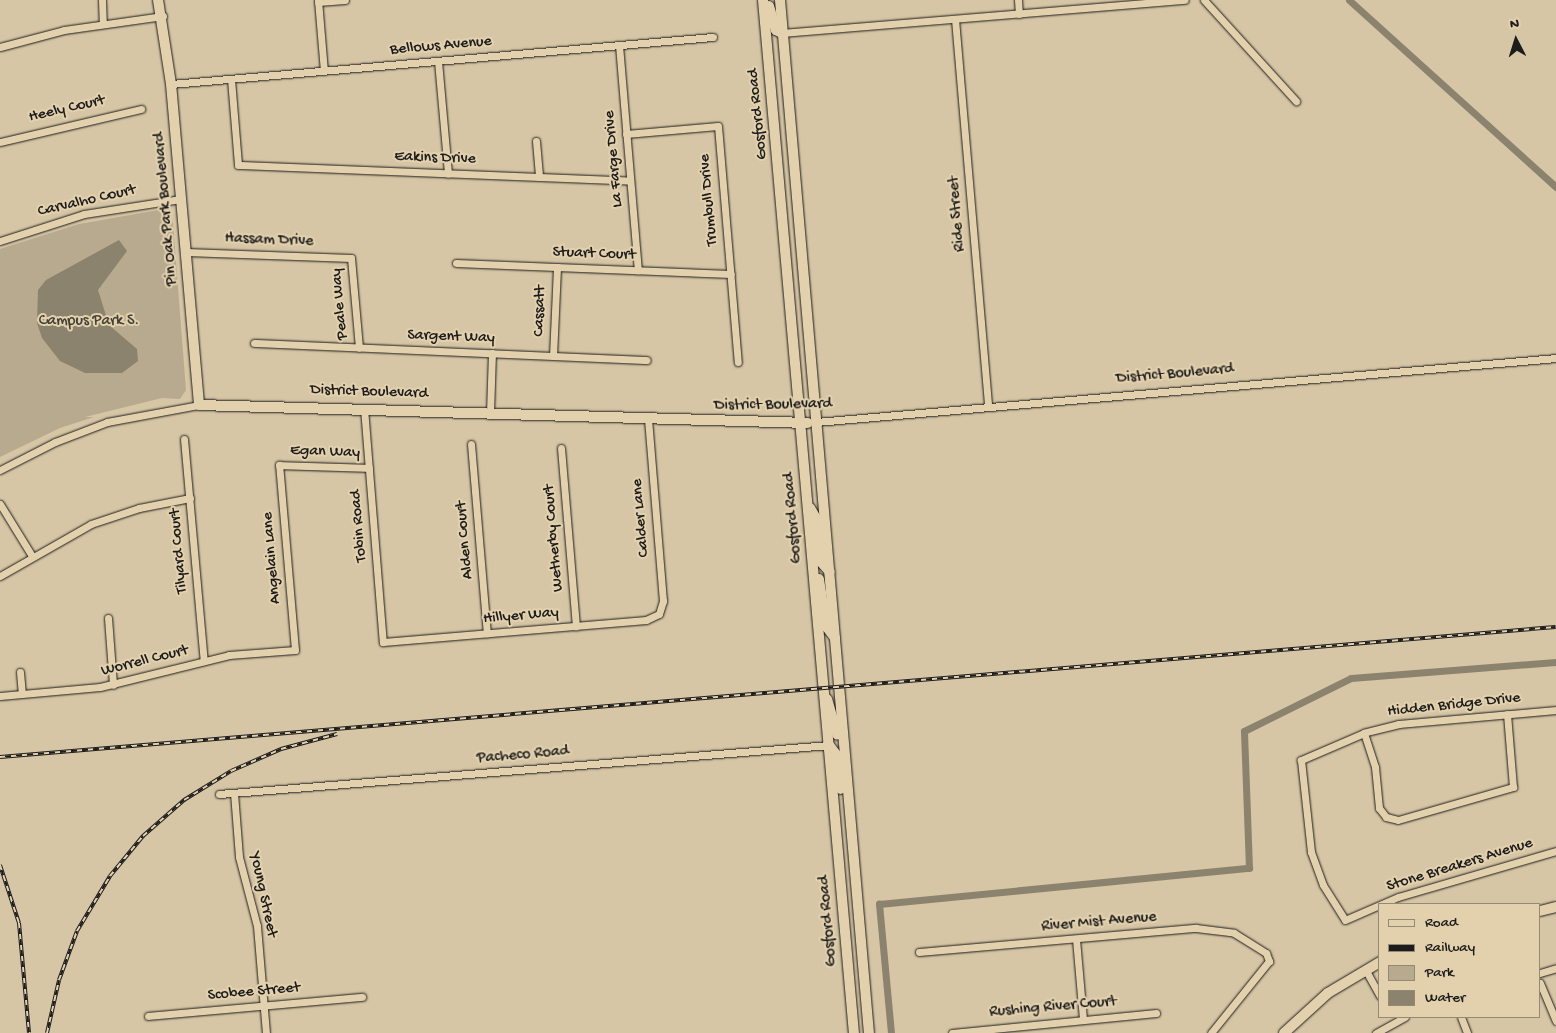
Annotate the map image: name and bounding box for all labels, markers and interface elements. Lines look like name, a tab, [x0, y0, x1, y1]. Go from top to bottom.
north arrow	[1491, 15, 1541, 65]
text: N	[1509, 16, 1520, 33]
street label: Bellows Avenue	[389, 33, 493, 61]
street label: Gosford Road	[745, 68, 773, 160]
street label: Heely Court	[27, 92, 107, 128]
street label: La Farge Drive	[601, 110, 629, 208]
street label: Pin Oak Park Boulevard	[151, 131, 183, 287]
street label: Eakins Drive	[394, 148, 476, 170]
street label: Trumbull Drive	[696, 153, 724, 247]
street label: Ride Street	[945, 175, 971, 253]
street label: Carvalho Court	[36, 181, 138, 223]
street label: Hassam Drive	[224, 230, 314, 252]
street label: Stuart Court	[552, 244, 636, 266]
street label: Peale Way	[328, 267, 354, 341]
street label: Cassatt	[531, 285, 551, 337]
park label: Campus Park S.	[39, 312, 139, 332]
street label: Sargent Way	[407, 327, 495, 349]
street label: District Boulevard	[1115, 360, 1235, 390]
street label: District Boulevard	[310, 381, 428, 405]
street label: District Boulevard	[714, 395, 832, 417]
street label: Egan Way	[290, 442, 360, 464]
street label: Gosford Road	[780, 472, 808, 564]
street label: Calder Lane	[629, 478, 655, 558]
street label: Wetherby Court	[541, 484, 569, 592]
street label: Tobin Road	[347, 489, 373, 563]
street label: Alden Court	[453, 500, 479, 580]
street label: Tilyard Court	[167, 508, 193, 594]
street label: Angelain Lane	[259, 511, 287, 605]
street label: Hillyer Way	[483, 604, 559, 630]
street label: Worrell Court	[99, 642, 191, 682]
street label: Hidden Bridge Drive	[1387, 689, 1521, 723]
street label: Pacheco Road	[476, 742, 570, 770]
street label: Stone Breakers Avenue	[1385, 835, 1535, 897]
street label: Young Street	[244, 851, 280, 939]
street label: Gosford Road	[815, 875, 843, 967]
legend	[1378, 903, 1541, 1018]
street label: River Mist Avenue	[1041, 908, 1157, 938]
text: Road	[1425, 914, 1458, 932]
text: Railway	[1425, 939, 1475, 957]
text: Park	[1425, 964, 1454, 982]
street label: Scobee Street	[207, 979, 301, 1007]
text: Water	[1425, 989, 1465, 1007]
street label: Rushing River Court	[989, 993, 1117, 1023]

